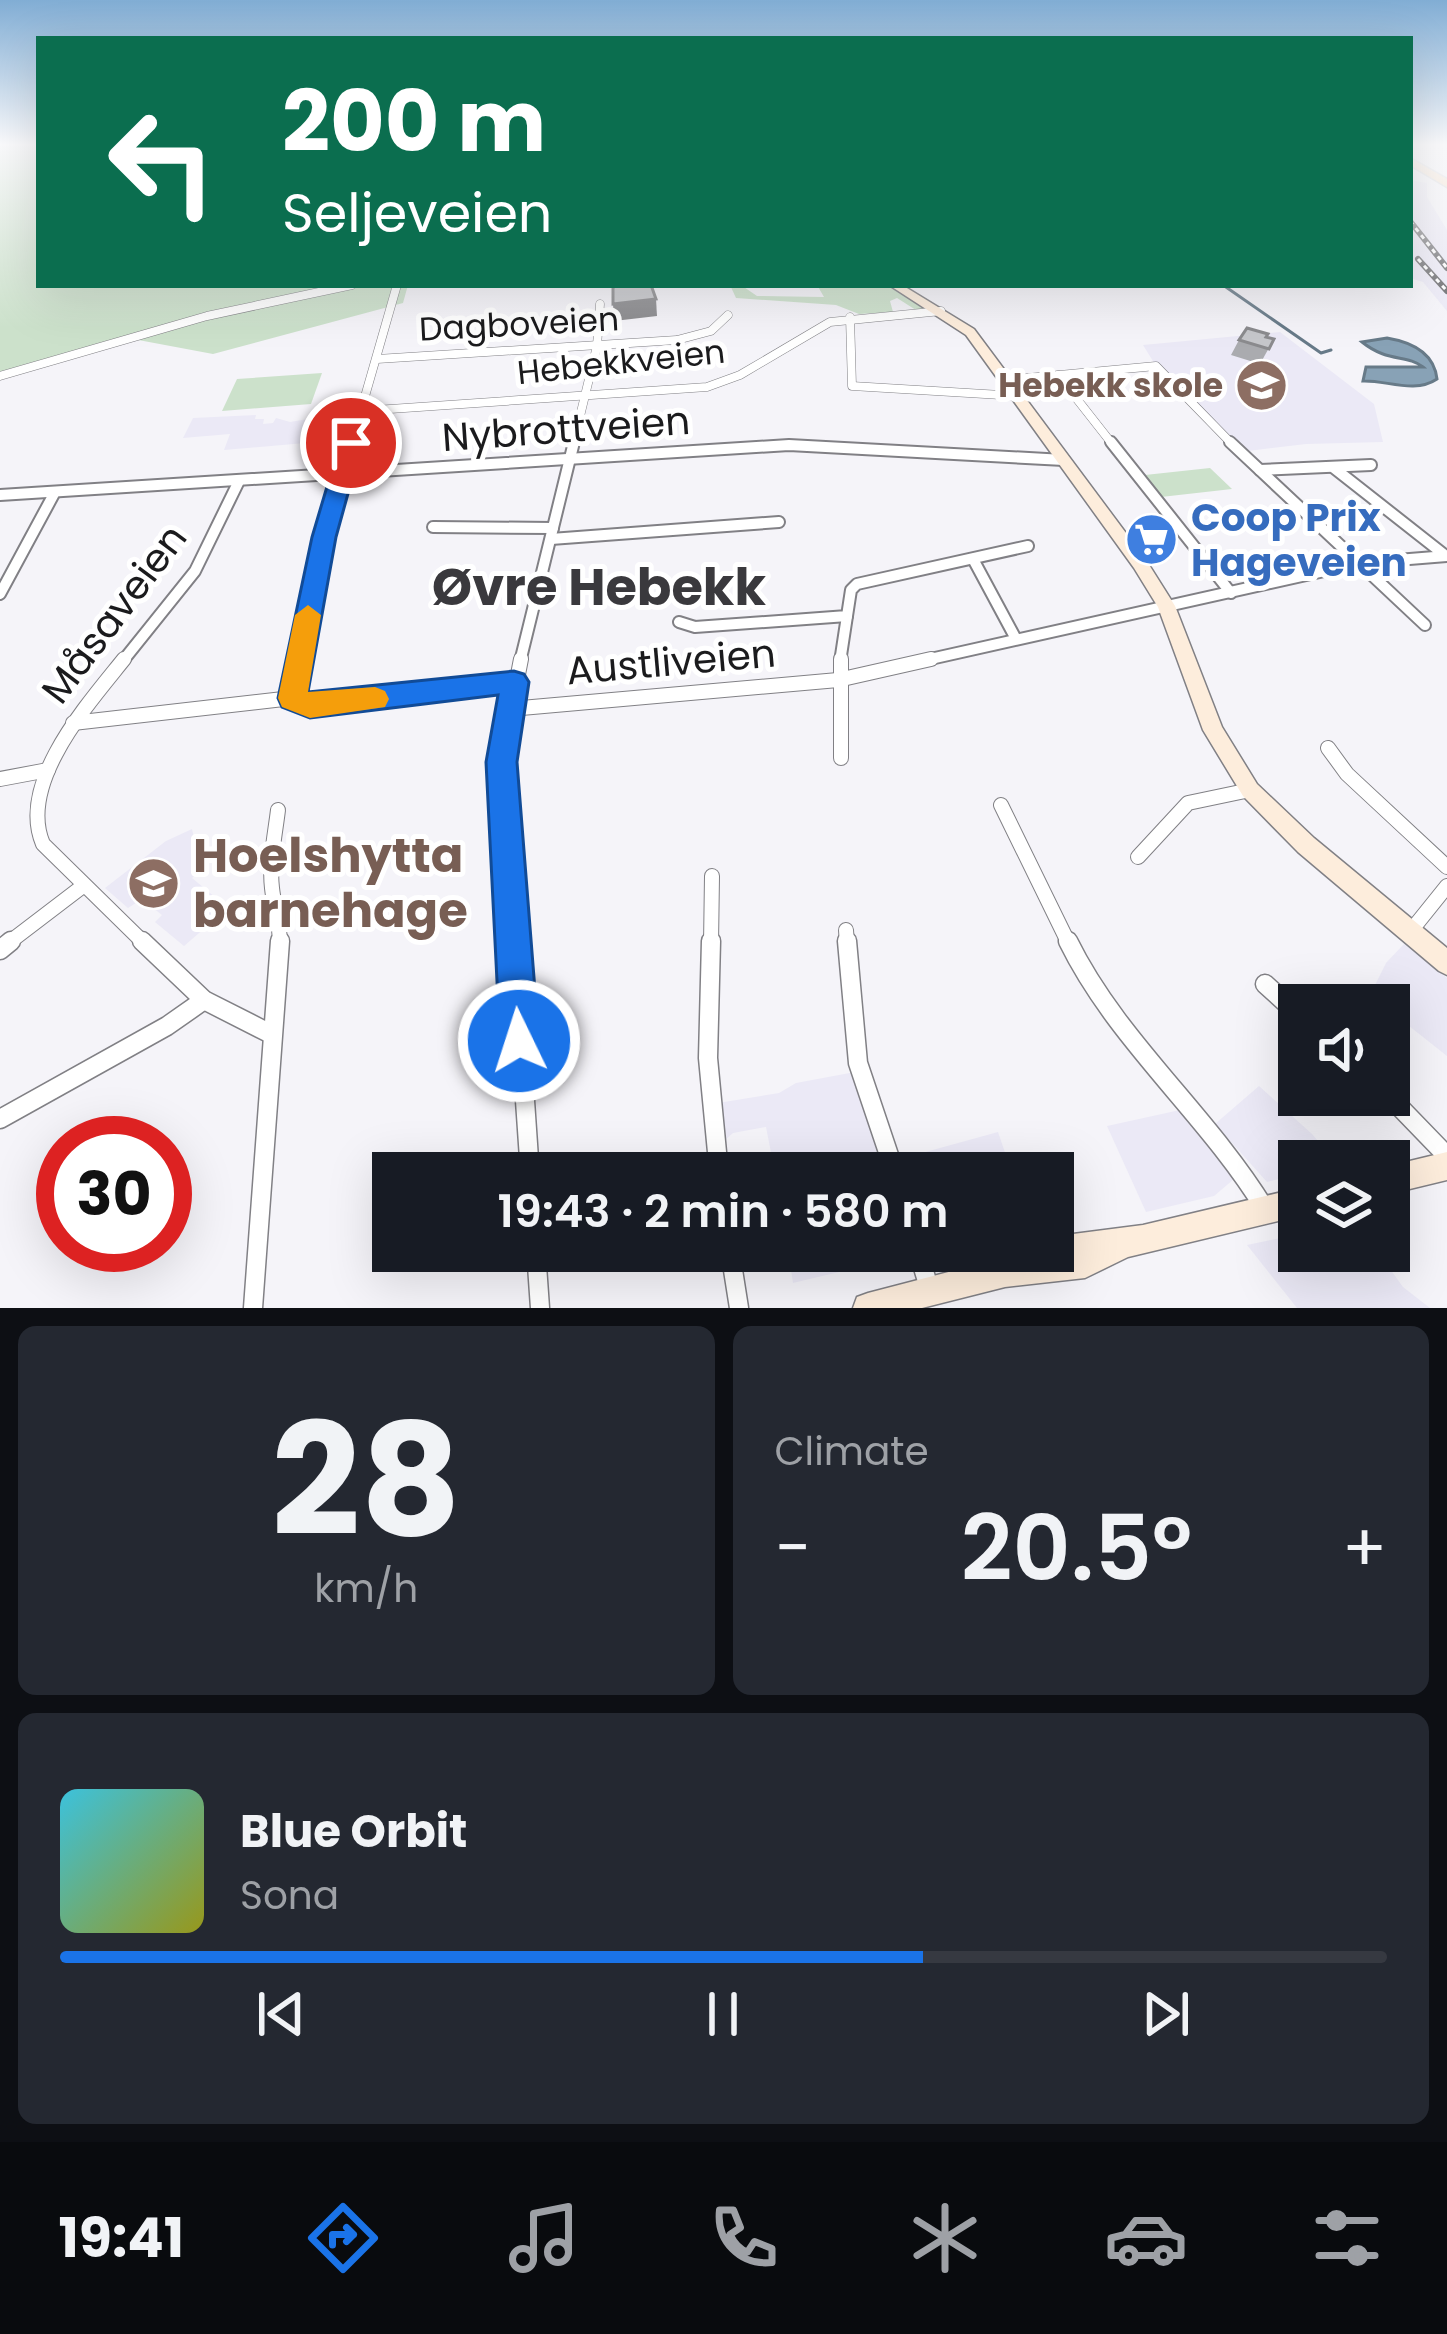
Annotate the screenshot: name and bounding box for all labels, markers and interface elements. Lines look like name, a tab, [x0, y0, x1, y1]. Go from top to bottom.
text: 200 m	[282, 63, 546, 180]
icon: left	[84, 84, 240, 240]
text: Seljeveien	[282, 175, 552, 251]
street label: Dagboveien	[418, 295, 620, 353]
street label: Hebekkveien	[515, 328, 727, 396]
school or university icon: Hebekk skole	[1234, 357, 1290, 413]
place label: Hebekk skole	[998, 362, 1223, 409]
pin	[300, 392, 402, 494]
street label: Nybrottveien	[440, 393, 692, 465]
icon: arrive	[318, 410, 384, 476]
place label: Coop Prix Hageveien	[1191, 490, 1407, 590]
supermarket icon: Coop Prix Hageveien	[1124, 511, 1180, 567]
street label: Måsaveien	[28, 513, 200, 715]
district label: Øvre Hebekk	[432, 551, 766, 623]
street label: Austliveien	[564, 625, 778, 699]
place label: Hoelshytta barnehage	[193, 822, 468, 944]
school or university icon: Hoelshytta barnehage	[126, 855, 182, 911]
position arrow	[456, 978, 582, 1104]
map controls	[1278, 984, 1410, 1272]
button: sound	[1278, 984, 1410, 1116]
speed limit sign: 30	[36, 1116, 192, 1272]
button: layers	[1278, 1140, 1410, 1272]
text: 19:43 · 2 min · 580 m	[498, 1180, 948, 1243]
text: 28	[271, 1371, 461, 1590]
text: Climate	[775, 1424, 929, 1479]
text: 20.5°	[961, 1485, 1192, 1612]
text: −	[775, 1502, 811, 1594]
text: +	[1342, 1502, 1387, 1594]
text: km/h	[314, 1561, 418, 1616]
text: Blue Orbit	[240, 1800, 467, 1863]
text: Sona	[240, 1868, 339, 1923]
icon: previous	[248, 1981, 314, 2047]
icon: pause	[690, 1981, 756, 2047]
icon: next	[1133, 1981, 1199, 2047]
icon: directions	[301, 2196, 385, 2280]
icon: music	[502, 2196, 586, 2280]
icon: phone	[702, 2196, 786, 2280]
icon: climate	[903, 2196, 987, 2280]
icon: car	[1104, 2196, 1188, 2280]
icon: filters	[1305, 2196, 1389, 2280]
text: 19:41	[58, 2200, 184, 2276]

